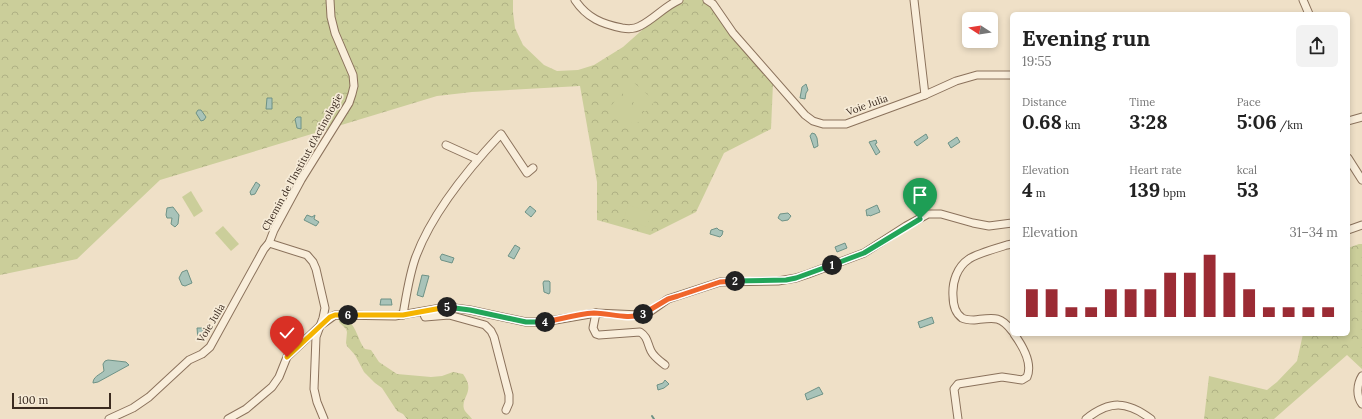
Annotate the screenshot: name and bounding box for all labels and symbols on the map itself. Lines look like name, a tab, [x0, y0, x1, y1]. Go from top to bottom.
north arrow	[962, 12, 998, 48]
street label: Chemin de l'Institut d'Actinologie	[259, 91, 346, 233]
street label: Voie Julia	[844, 91, 890, 119]
pin	[903, 178, 937, 219]
pin: 1	[822, 255, 842, 275]
pin: 2	[725, 271, 745, 291]
pin: 5	[437, 297, 457, 317]
street label: Voie Julia	[194, 301, 228, 346]
pin: 3	[633, 304, 653, 324]
pin: 6	[338, 305, 358, 325]
pin: 4	[535, 312, 555, 332]
pin	[270, 316, 304, 357]
scale bar	[12, 391, 111, 410]

